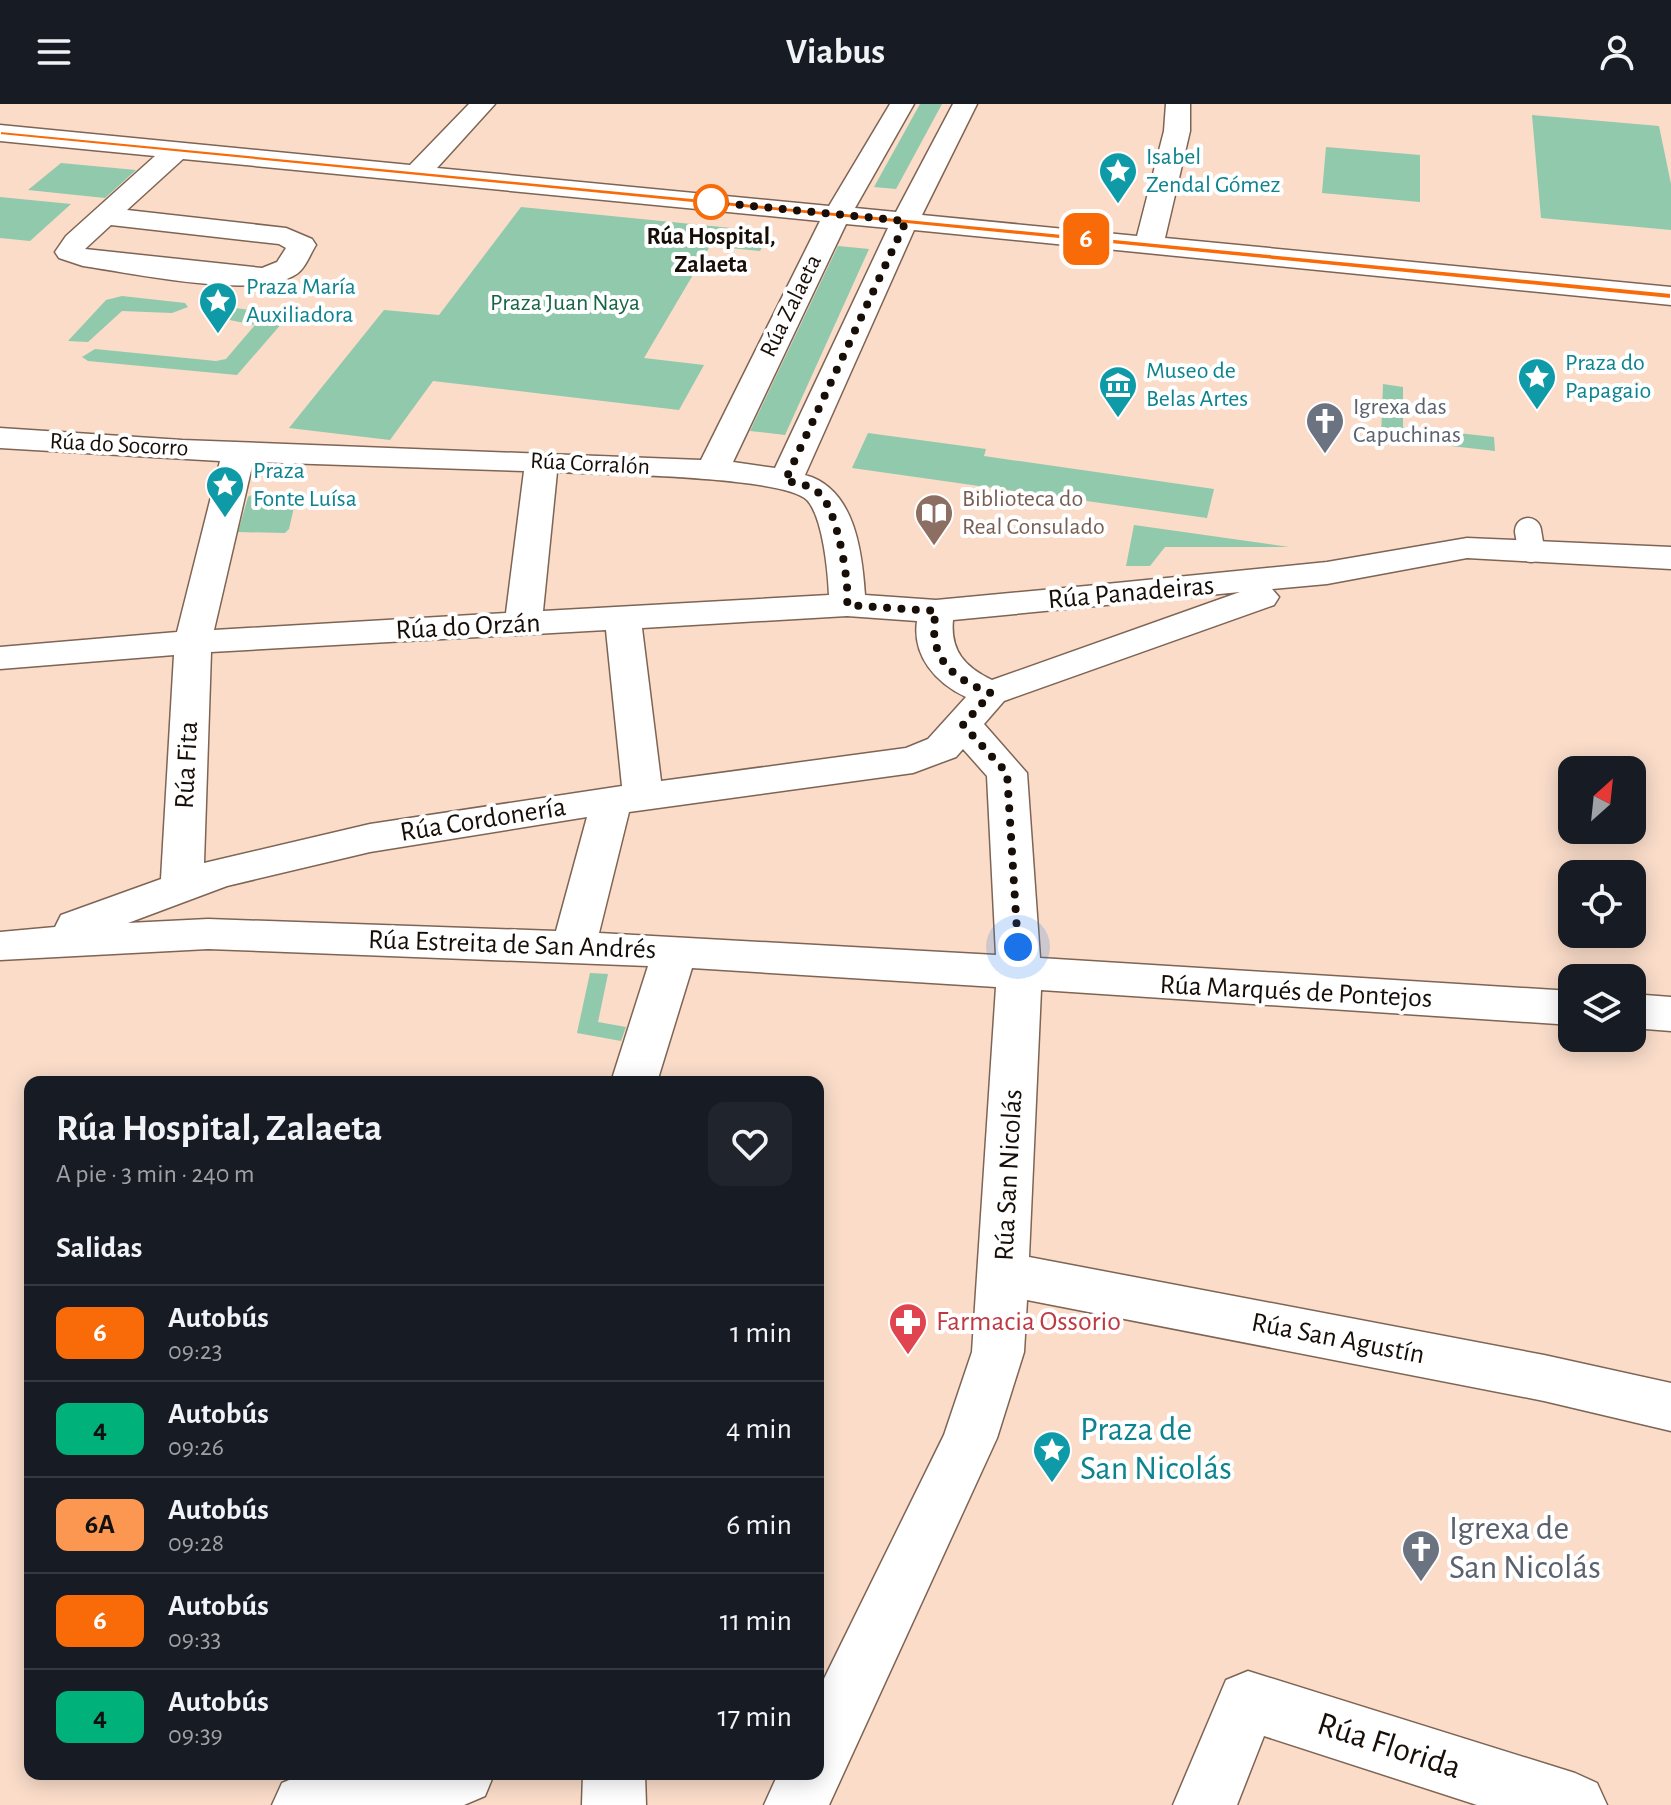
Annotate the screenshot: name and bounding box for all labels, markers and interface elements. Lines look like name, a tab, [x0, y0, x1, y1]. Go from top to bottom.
icon: menu	[32, 30, 76, 74]
icon: person	[1595, 30, 1639, 74]
text: Viabus	[786, 34, 885, 70]
place label: Isabel Zendal Gómez	[1146, 145, 1281, 197]
place icon: Isabel Zendal Gómez	[1097, 150, 1139, 205]
marker: Rúa Hospital, Zalaeta	[694, 185, 728, 219]
line badge: 6	[1060, 213, 1112, 265]
place label: Rúa Hospital, Zalaeta	[647, 225, 775, 277]
text: 6	[1079, 225, 1093, 253]
street label: Rúa Zalaeta	[756, 251, 826, 361]
place label: Praza María Auxiliadora	[246, 275, 356, 327]
place icon: Praza María Auxiliadora	[197, 280, 239, 335]
park label: Praza Juan Naya	[490, 291, 640, 315]
place label: Praza do Papagaio	[1565, 351, 1651, 403]
place icon: Praza do Papagaio	[1516, 356, 1558, 411]
place label: Museo de Belas Artes	[1146, 359, 1248, 411]
museum icon: Museo de Belas Artes	[1097, 364, 1139, 419]
place label: Igrexa das Capuchinas	[1353, 395, 1461, 447]
church icon: Igrexa das Capuchinas	[1304, 400, 1346, 455]
street label: Rúa do Socorro	[49, 429, 189, 461]
street label: Rúa Corralón	[530, 449, 650, 479]
place label: Praza Fonte Luísa	[253, 459, 357, 511]
place icon: Praza Fonte Luísa	[204, 464, 246, 519]
place label: Biblioteca do Real Consulado	[962, 487, 1105, 539]
library icon: Biblioteca do Real Consulado	[913, 492, 955, 547]
street label: Rúa Panadeiras	[1047, 572, 1215, 614]
street label: Rúa do Orzán	[395, 609, 541, 645]
street label: Rúa Fita	[171, 720, 203, 809]
north arrow	[1558, 756, 1646, 844]
map controls	[1558, 756, 1646, 1052]
street label: Rúa Cordonería	[398, 793, 568, 847]
button: locate	[1558, 860, 1646, 948]
street label: Rúa Estreita de San Andrés	[367, 926, 657, 964]
your location	[998, 927, 1038, 967]
button: layers	[1558, 964, 1646, 1052]
street label: Rúa Marqués de Pontejos	[1159, 971, 1433, 1013]
street label: Rúa San Nicolás	[991, 1088, 1027, 1262]
button: heart	[708, 1102, 792, 1186]
text: Rúa Hospital, Zalaeta	[56, 1110, 382, 1148]
text: A pie · 3 min · 240 m	[56, 1161, 255, 1187]
text: Salidas	[56, 1233, 142, 1263]
pharmacy icon: Farmacia Ossorio	[887, 1301, 929, 1356]
text: Autobús	[168, 1303, 269, 1333]
place label: Farmacia Ossorio	[936, 1308, 1121, 1336]
street label: Rúa San Agustín	[1249, 1308, 1427, 1370]
text: 1 min	[730, 1318, 792, 1348]
text: 6	[93, 1319, 107, 1347]
text: 09:23	[168, 1338, 222, 1364]
text: Autobús	[168, 1399, 269, 1429]
place label: Praza de San Nicolás	[1080, 1413, 1232, 1486]
text: 4 min	[726, 1414, 792, 1444]
text: 4	[93, 1415, 107, 1443]
place icon: Praza de San Nicolás	[1031, 1429, 1073, 1484]
text: 09:26	[168, 1434, 224, 1460]
text: Autobús	[168, 1495, 269, 1525]
text: 6 min	[726, 1510, 792, 1540]
text: 6A	[85, 1511, 115, 1539]
place label: Igrexa de San Nicolás	[1449, 1512, 1601, 1585]
church icon: Igrexa de San Nicolás	[1400, 1528, 1442, 1583]
text: 09:28	[168, 1530, 224, 1556]
text: Autobús	[168, 1591, 269, 1621]
text: 11 min	[720, 1606, 792, 1636]
text: 6	[93, 1607, 107, 1635]
text: 09:33	[168, 1626, 221, 1652]
text: Autobús	[168, 1687, 269, 1717]
text: 17 min	[717, 1702, 792, 1732]
text: 4	[93, 1703, 107, 1731]
street label: Rúa Florida	[1313, 1707, 1465, 1785]
text: 09:39	[168, 1722, 223, 1748]

